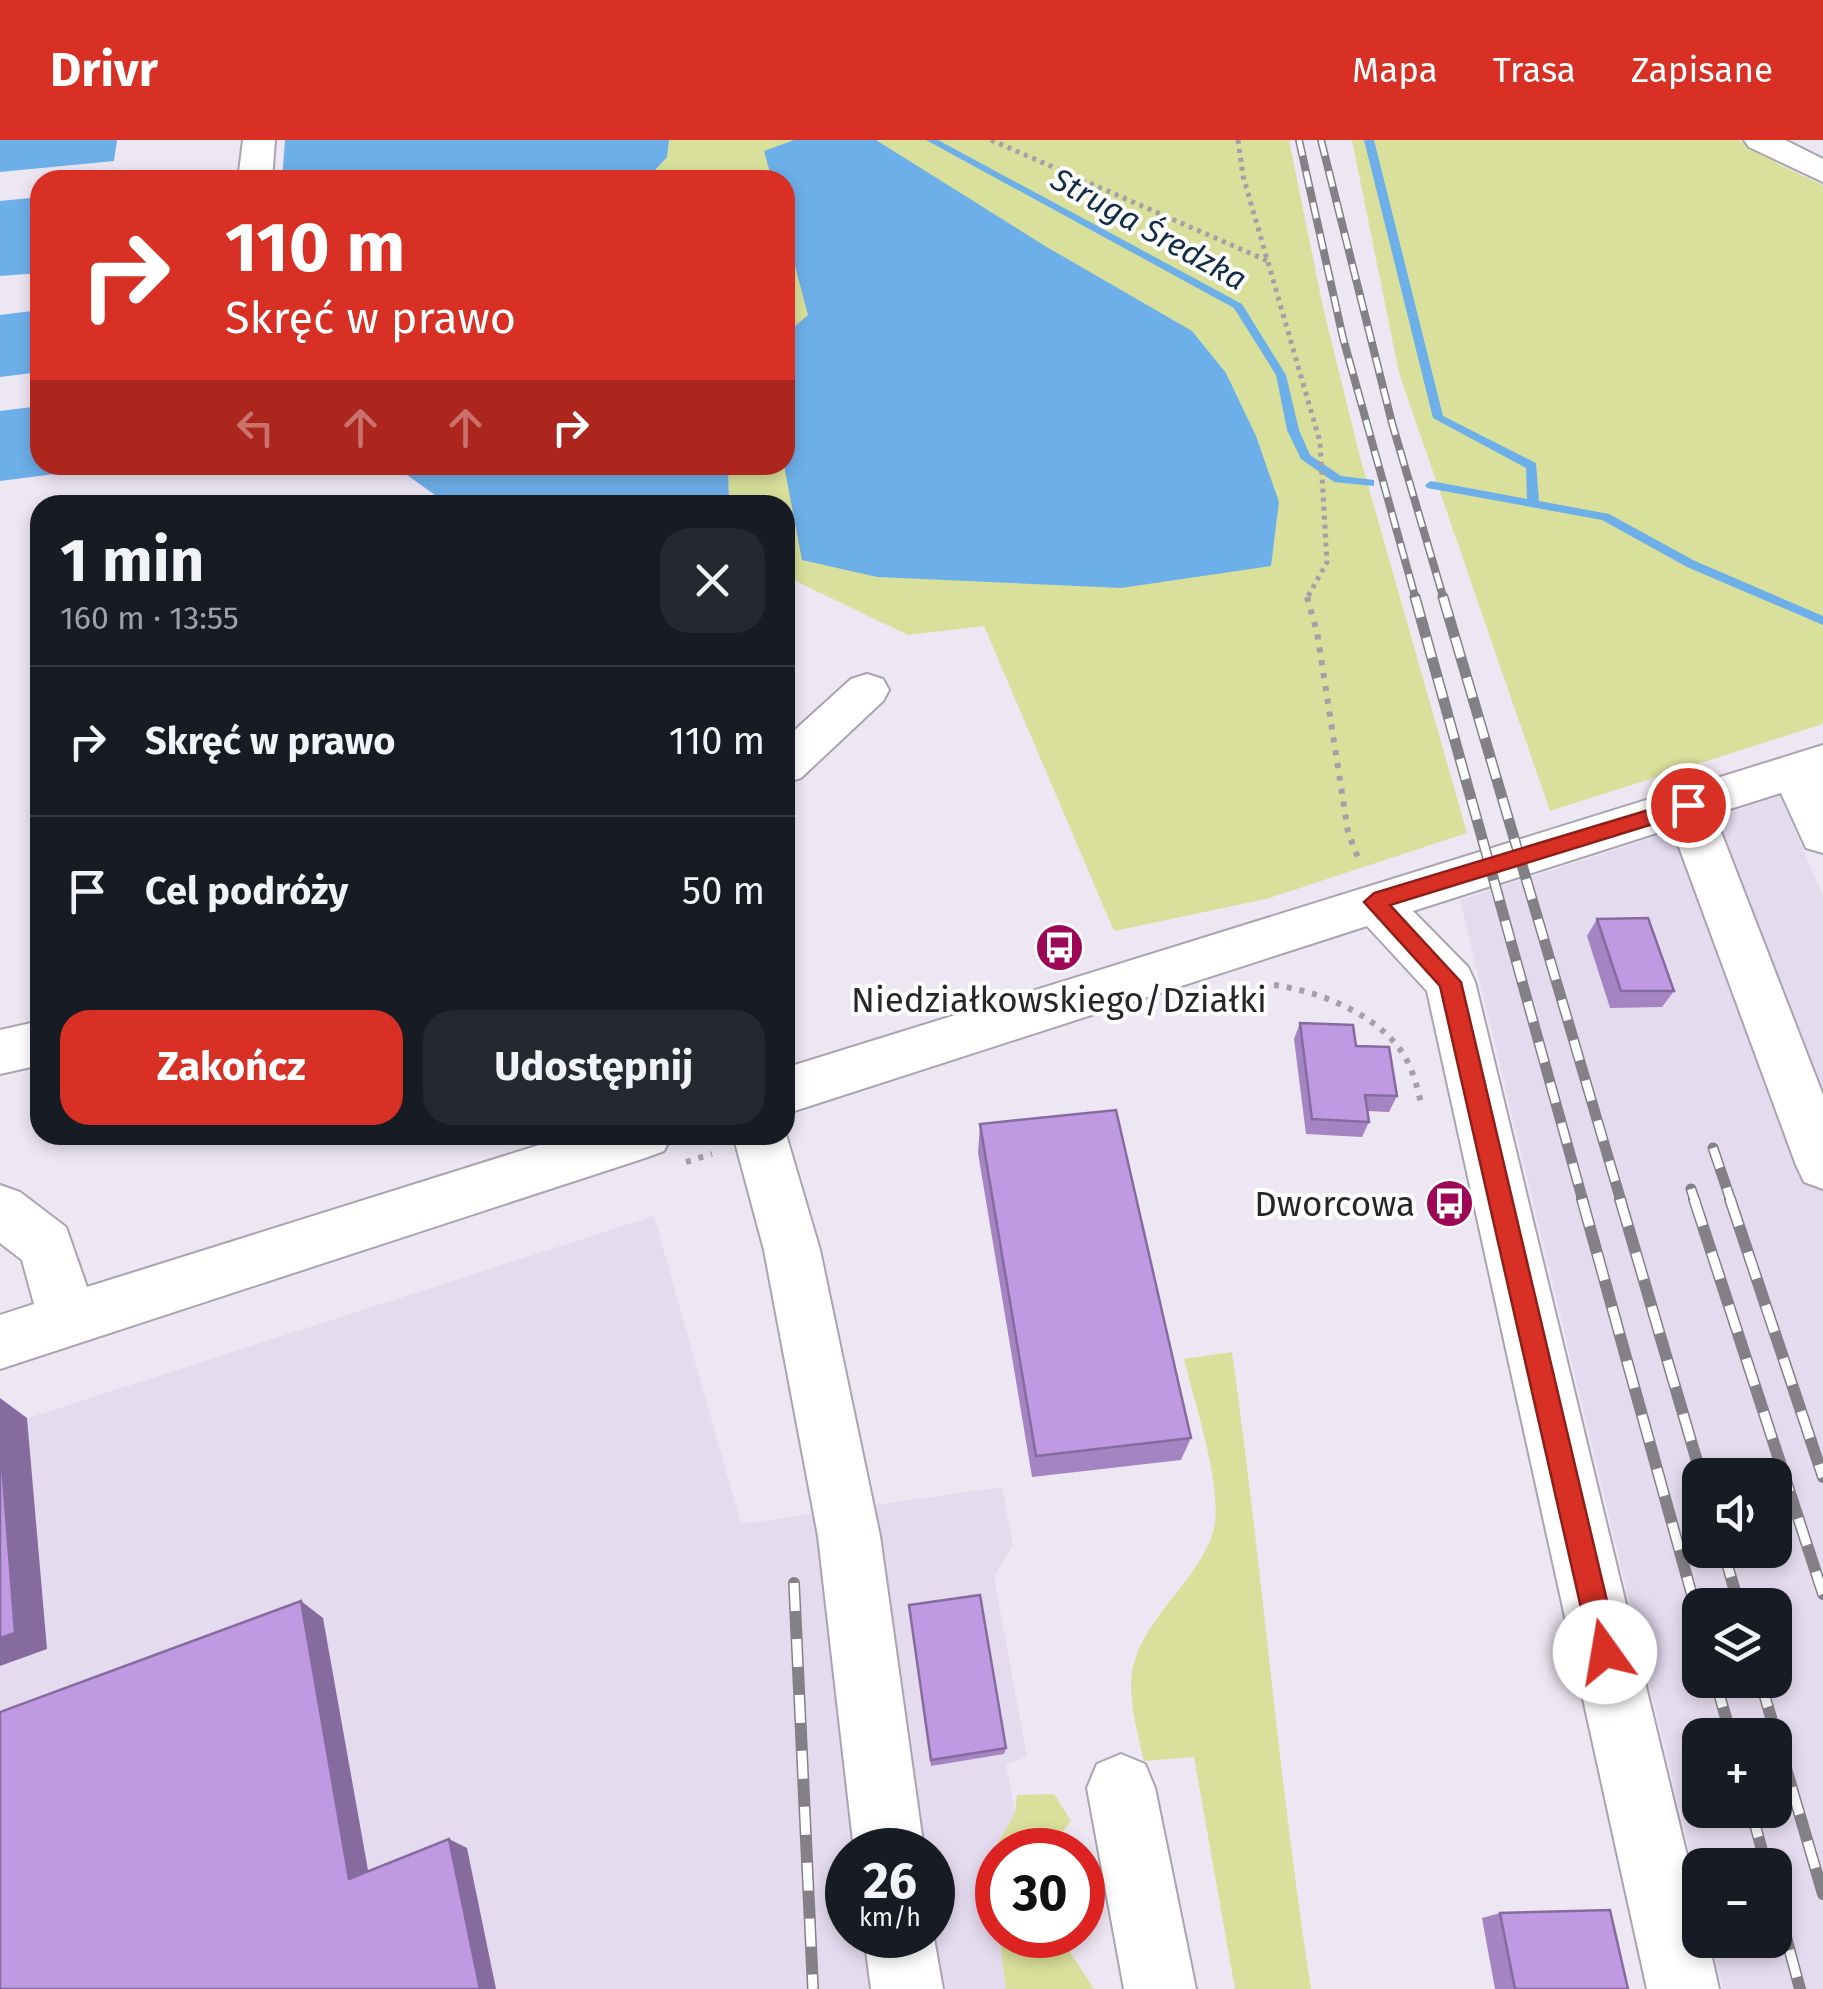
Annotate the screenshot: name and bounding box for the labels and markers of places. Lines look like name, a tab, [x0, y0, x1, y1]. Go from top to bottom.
pin	[1646, 763, 1731, 848]
bus stop icon: Niedziałkowskiego/Działki	[1033, 922, 1085, 974]
place label: Niedziałkowskiego/Działki	[851, 979, 1267, 1021]
bus stop icon: Dworcowa	[1424, 1178, 1476, 1230]
place label: Dworcowa	[1254, 1183, 1415, 1225]

